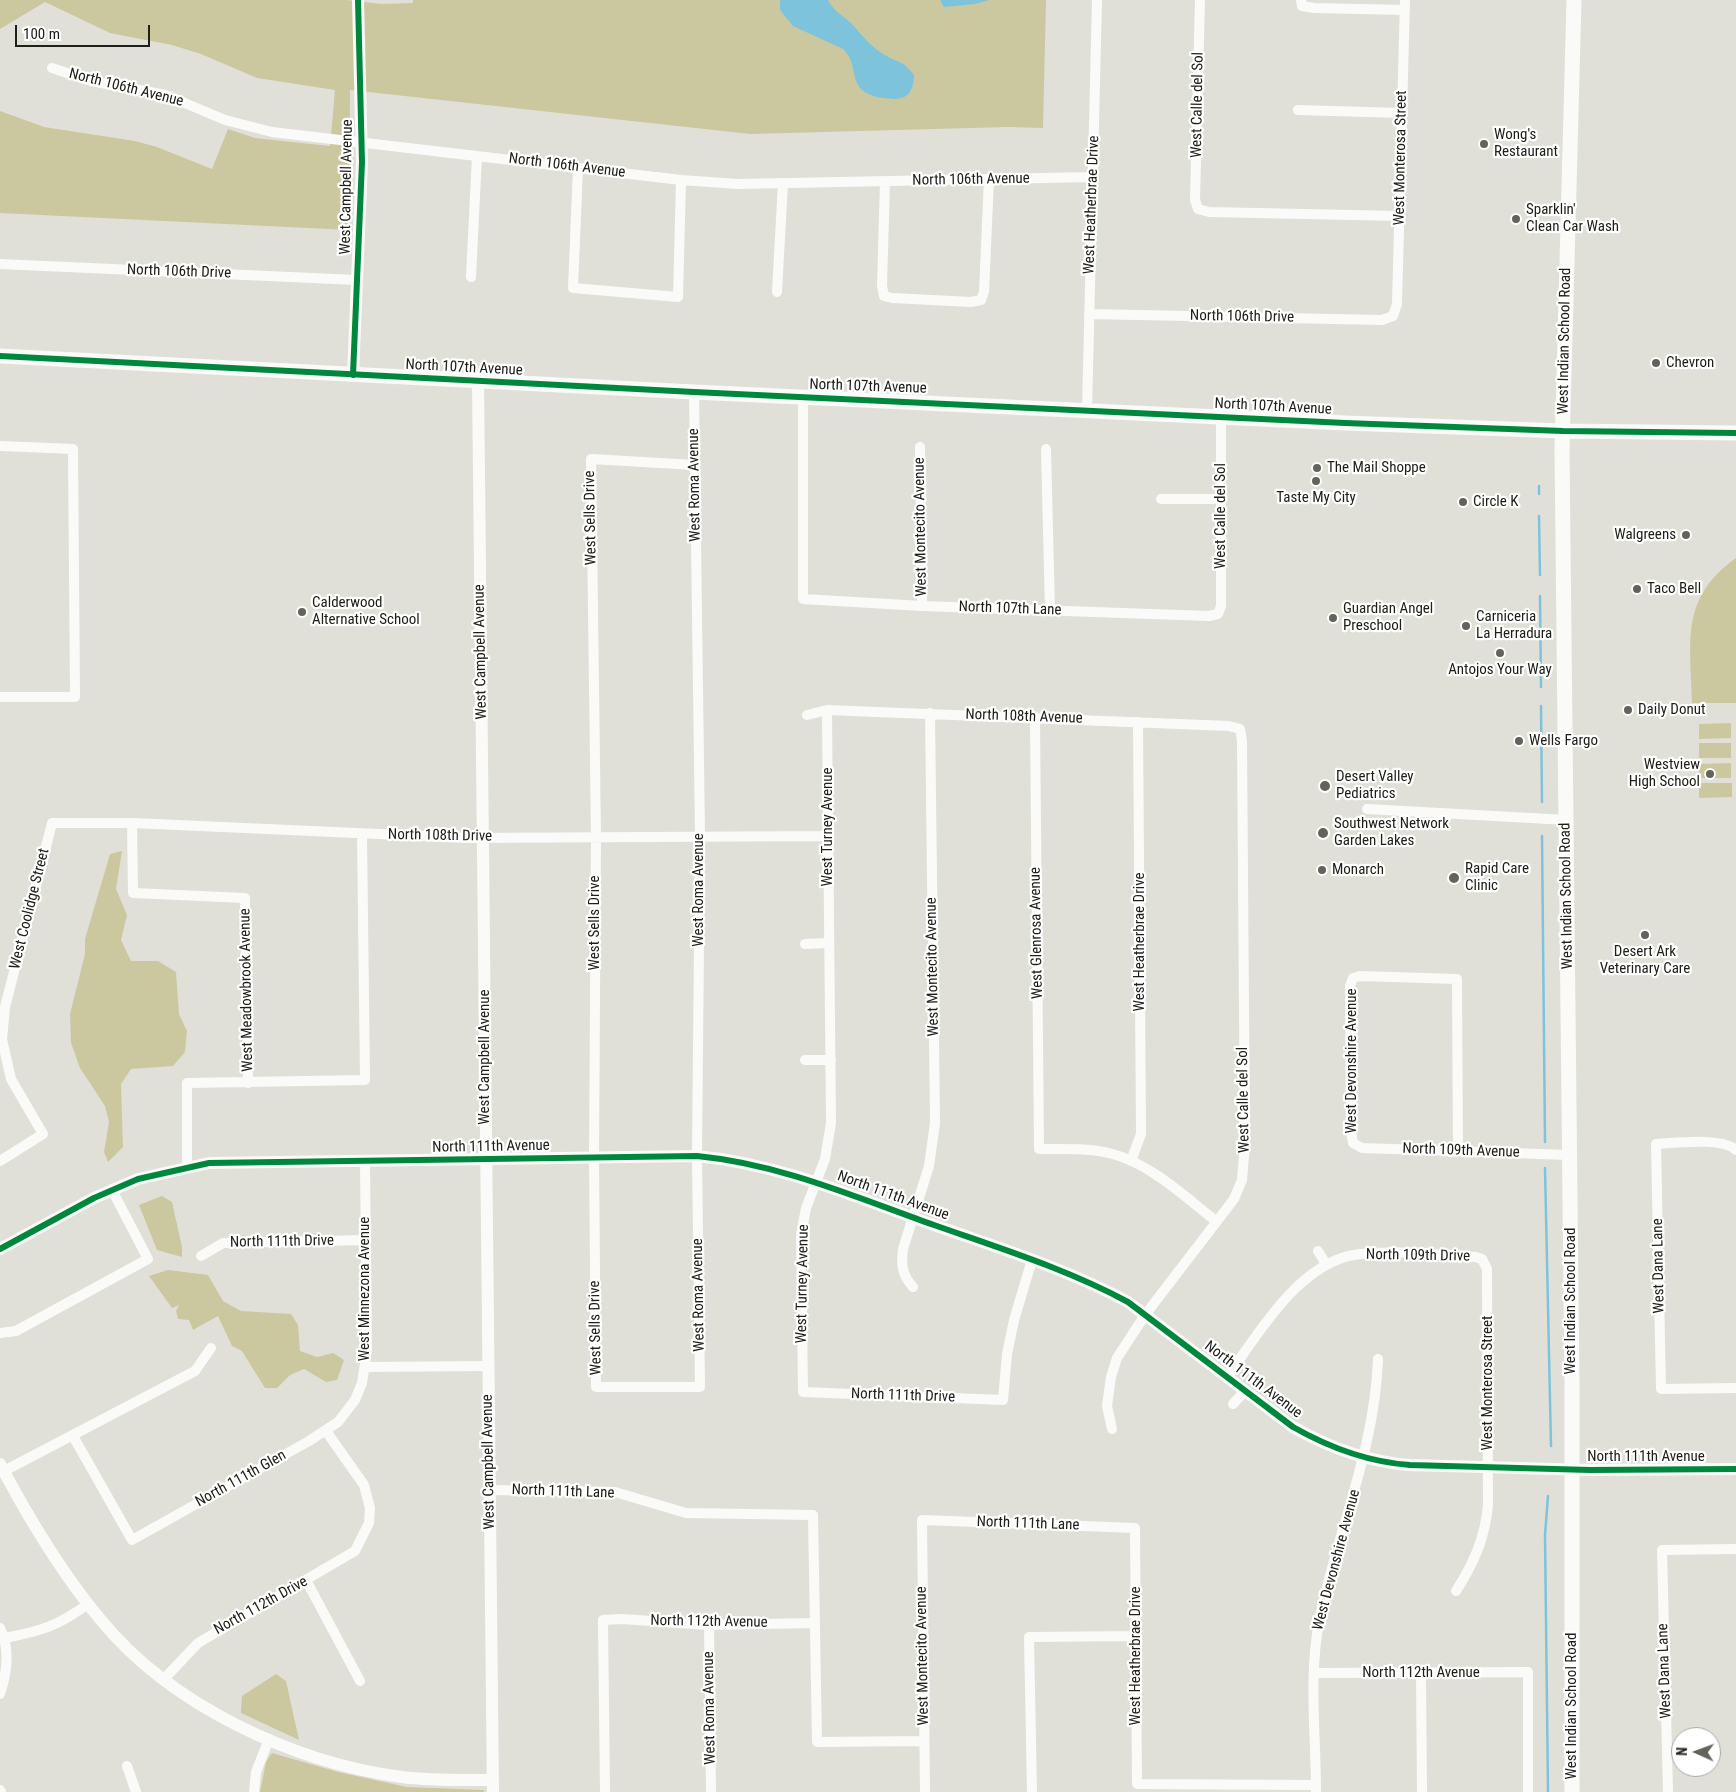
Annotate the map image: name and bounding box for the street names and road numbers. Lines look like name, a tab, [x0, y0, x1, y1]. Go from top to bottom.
street label: West Calle del Sol	[1188, 52, 1208, 158]
street label: North 106th Avenue	[67, 65, 185, 111]
street label: West Monterosa Street	[1391, 90, 1411, 226]
street label: West Campbell Avenue	[337, 119, 357, 255]
street label: West Heatherbrae Drive	[1081, 135, 1103, 275]
street label: North 106th Avenue	[508, 150, 626, 182]
street label: North 106th Avenue	[912, 170, 1030, 190]
street label: North 106th Drive	[127, 261, 231, 283]
street label: West Indian School Road	[1555, 267, 1575, 415]
street label: North 106th Drive	[1190, 307, 1294, 327]
street label: North 107th Avenue	[405, 356, 523, 380]
street label: North 107th Avenue	[809, 376, 927, 398]
street label: North 107th Avenue	[1214, 395, 1332, 419]
street label: West Roma Avenue	[685, 428, 705, 542]
street label: West Montecito Avenue	[911, 457, 931, 597]
street label: West Calle del Sol	[1212, 463, 1230, 569]
street label: West Sells Drive	[581, 470, 601, 566]
street label: West Campbell Avenue	[471, 584, 491, 720]
street label: North 107th Lane	[958, 598, 1062, 620]
street label: North 108th Avenue	[965, 706, 1083, 728]
street label: West Turney Avenue	[819, 768, 837, 886]
street label: West Indian School Road	[1557, 822, 1577, 970]
street label: North 108th Drive	[388, 826, 492, 846]
street label: West Roma Avenue	[690, 833, 708, 947]
street label: West Coolidge Street	[6, 847, 54, 971]
street label: West Glenrosa Avenue	[1027, 867, 1047, 999]
street label: West Heatherbrae Drive	[1131, 872, 1149, 1012]
street label: West Sells Drive	[586, 876, 604, 970]
street label: West Montecito Avenue	[923, 897, 943, 1037]
street label: West Meadowbrook Avenue	[237, 908, 257, 1072]
street label: West Devonshire Avenue	[1343, 988, 1361, 1134]
street label: West Campbell Avenue	[476, 989, 494, 1125]
street label: West Calle del Sol	[1234, 1047, 1254, 1153]
street label: North 111th Avenue	[432, 1137, 550, 1157]
street label: North 109th Avenue	[1402, 1140, 1520, 1162]
street label: North 111th Avenue	[835, 1167, 951, 1225]
street label: West Minnezona Avenue	[356, 1217, 374, 1361]
street label: West Dana Lane	[1649, 1218, 1669, 1314]
street label: West Turney Avenue	[793, 1224, 813, 1344]
street label: West Indian School Road	[1562, 1228, 1580, 1374]
street label: North 111th Drive	[230, 1232, 334, 1252]
street label: West Roma Avenue	[689, 1238, 709, 1352]
street label: North 109th Drive	[1366, 1246, 1470, 1266]
street label: West Sells Drive	[586, 1280, 606, 1376]
street label: West Monterosa Street	[1479, 1315, 1497, 1451]
street label: North 111th Avenue	[1201, 1337, 1305, 1423]
street label: North 111th Drive	[851, 1385, 955, 1407]
street label: West Campbell Avenue	[479, 1394, 499, 1530]
street label: North 111th Glen	[193, 1447, 289, 1511]
street label: North 111th Avenue	[1587, 1448, 1705, 1466]
street label: North 111th Lane	[511, 1481, 615, 1503]
street label: West Devonshire Avenue	[1310, 1488, 1364, 1632]
street label: North 111th Lane	[976, 1513, 1080, 1535]
street label: North 112th Drive	[211, 1573, 311, 1639]
street label: West Montecito Avenue	[913, 1586, 933, 1726]
street label: West Heatherbrae Drive	[1127, 1586, 1145, 1726]
street label: North 112th Avenue	[650, 1612, 768, 1632]
street label: West Dana Lane	[1654, 1623, 1676, 1719]
street label: West Indian School Road	[1563, 1633, 1581, 1779]
street label: West Roma Avenue	[700, 1651, 720, 1765]
street label: North 112th Avenue	[1362, 1664, 1480, 1682]

